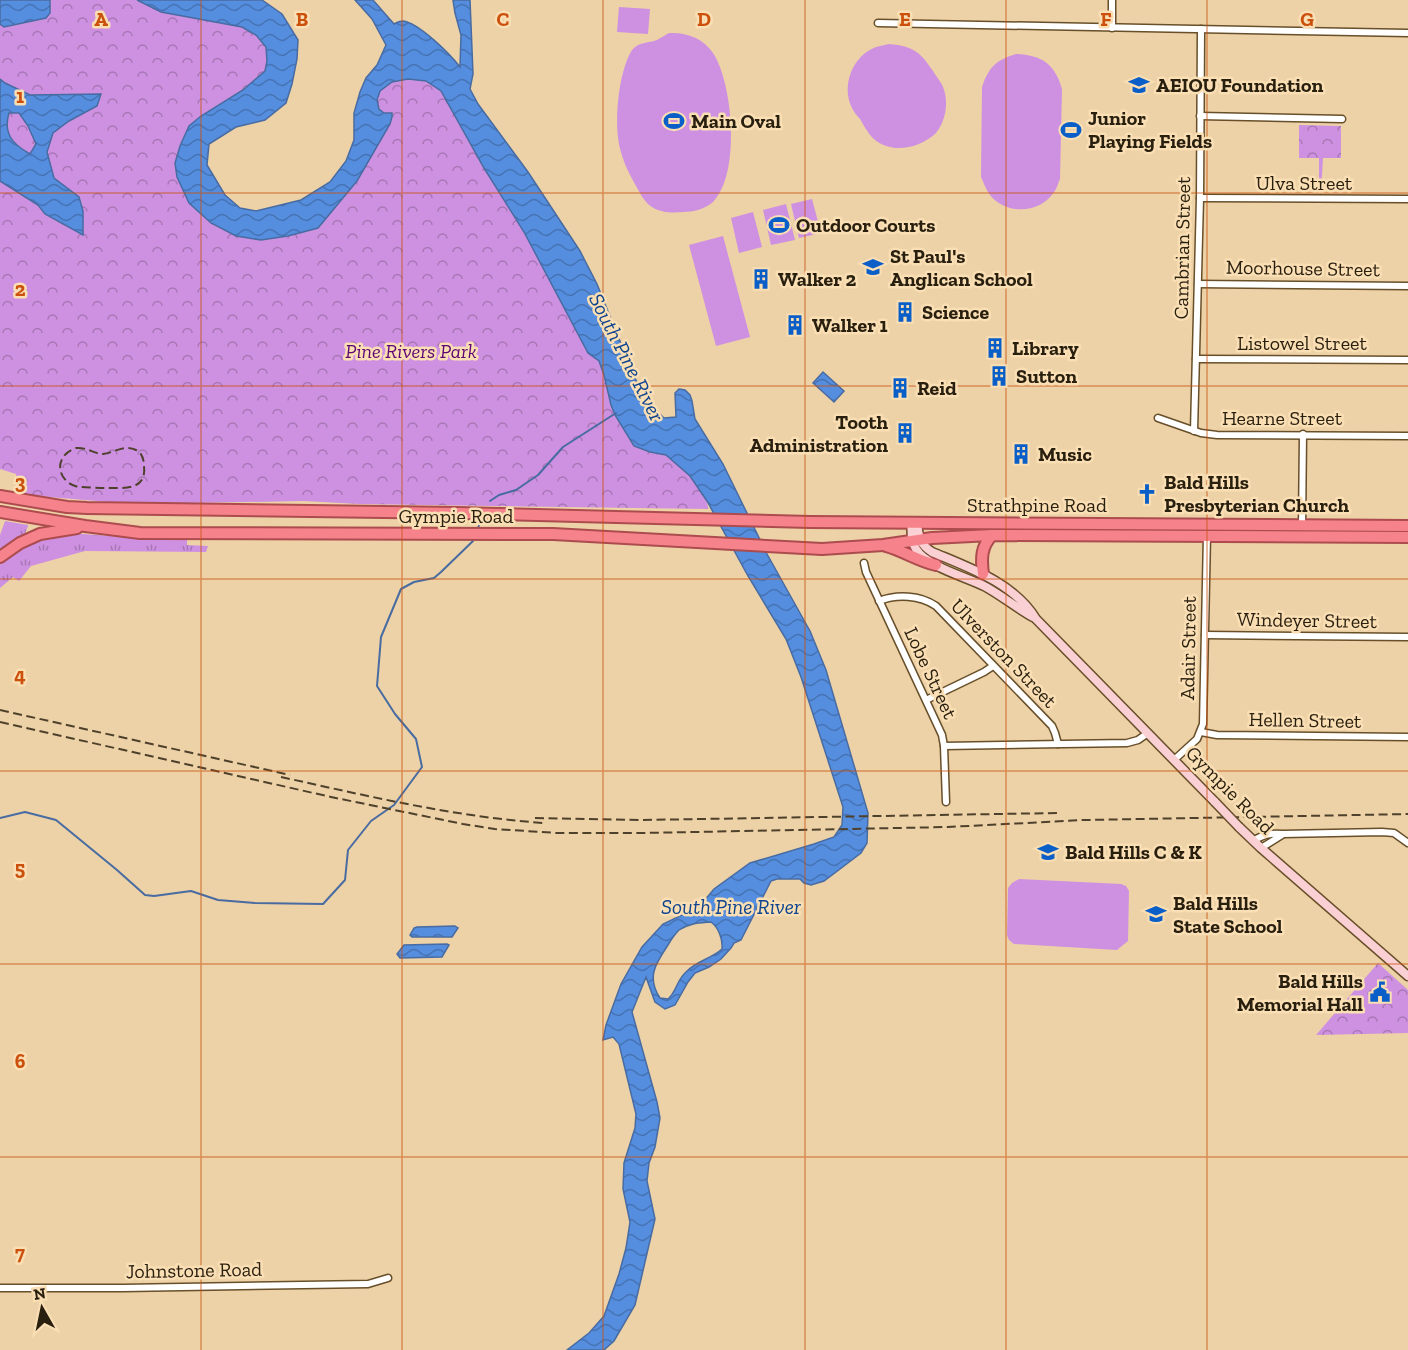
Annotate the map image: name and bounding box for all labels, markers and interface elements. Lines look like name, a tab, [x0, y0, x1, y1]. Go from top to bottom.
text: A	[94, 7, 108, 31]
text: B	[296, 7, 308, 31]
text: C	[497, 7, 510, 31]
text: D	[697, 7, 711, 31]
text: E	[899, 7, 911, 31]
text: F	[1100, 7, 1112, 31]
text: G	[1300, 7, 1314, 31]
school or university icon: AEIOU Foundation	[1127, 73, 1151, 97]
place label: AEIOU Foundation	[1156, 73, 1324, 97]
text: 1	[16, 84, 24, 108]
place label: Junior Playing Fields	[1088, 106, 1212, 153]
sports icon: Main Oval	[662, 109, 686, 133]
place label: Main Oval	[691, 109, 781, 133]
sports icon: Junior Playing Fields	[1059, 118, 1083, 142]
street label: Ulva Street	[1256, 171, 1353, 195]
street label: Cambrian Street	[1169, 176, 1195, 320]
sports icon: Outdoor Courts	[767, 213, 791, 237]
place label: Outdoor Courts	[796, 213, 935, 237]
place label: St Paul's Anglican School	[890, 244, 1033, 291]
school or university icon: St Paul's Anglican School	[861, 255, 885, 279]
street label: Moorhouse Street	[1226, 255, 1381, 281]
building icon: Walker 2	[749, 267, 773, 291]
place label: Walker 2	[778, 267, 856, 291]
text: 2	[15, 277, 26, 301]
water label: South Pine River	[584, 289, 670, 426]
building icon: Science	[893, 300, 917, 324]
place label: Science	[922, 300, 989, 324]
building icon: Walker 1	[783, 313, 807, 337]
place label: Walker 1	[812, 313, 887, 337]
street label: Listowel Street	[1237, 331, 1367, 355]
building icon: Library	[983, 336, 1007, 360]
place label: Library	[1012, 336, 1079, 360]
park label: Pine Rivers Park	[345, 339, 477, 363]
building icon: Sutton	[987, 364, 1011, 388]
place label: Sutton	[1016, 364, 1077, 388]
building icon: Reid	[888, 376, 912, 400]
place label: Reid	[917, 376, 957, 400]
street label: Hearne Street	[1222, 406, 1343, 430]
place label: Tooth Administration	[749, 410, 888, 457]
building icon: Tooth Administration	[893, 421, 917, 445]
building icon: Music	[1009, 442, 1033, 466]
place label: Music	[1038, 442, 1092, 466]
text: 3	[15, 470, 26, 494]
place label: Bald Hills Presbyterian Church	[1164, 470, 1349, 517]
church icon: Bald Hills Presbyterian Church	[1135, 482, 1159, 506]
street label: Strathpine Road	[967, 493, 1107, 517]
street label: Gympie Road	[399, 504, 513, 528]
street label: Ulverston Street	[946, 594, 1062, 713]
street label: Adair Street	[1175, 595, 1201, 700]
street label: Windeyer Street	[1237, 607, 1378, 633]
street label: Lobe Street	[899, 623, 963, 723]
text: 4	[14, 663, 26, 687]
street label: Hellen Street	[1248, 707, 1362, 733]
street label: Gympie Road	[1181, 741, 1279, 839]
school or university icon: Bald Hills C & K	[1036, 840, 1060, 864]
place label: Bald Hills C & K	[1065, 840, 1202, 864]
text: 5	[15, 856, 25, 880]
place label: Bald Hills State School	[1173, 891, 1283, 938]
water label: South Pine River	[661, 894, 802, 919]
school or university icon: Bald Hills State School	[1144, 902, 1168, 926]
place label: Bald Hills Memorial Hall	[1237, 969, 1363, 1016]
public building icon: Bald Hills Memorial Hall	[1368, 980, 1392, 1004]
text: 6	[15, 1049, 26, 1073]
text: 7	[15, 1241, 25, 1265]
street label: Johnstone Road	[126, 1257, 262, 1283]
north arrow	[12, 1278, 72, 1338]
text: N	[32, 1283, 47, 1304]

